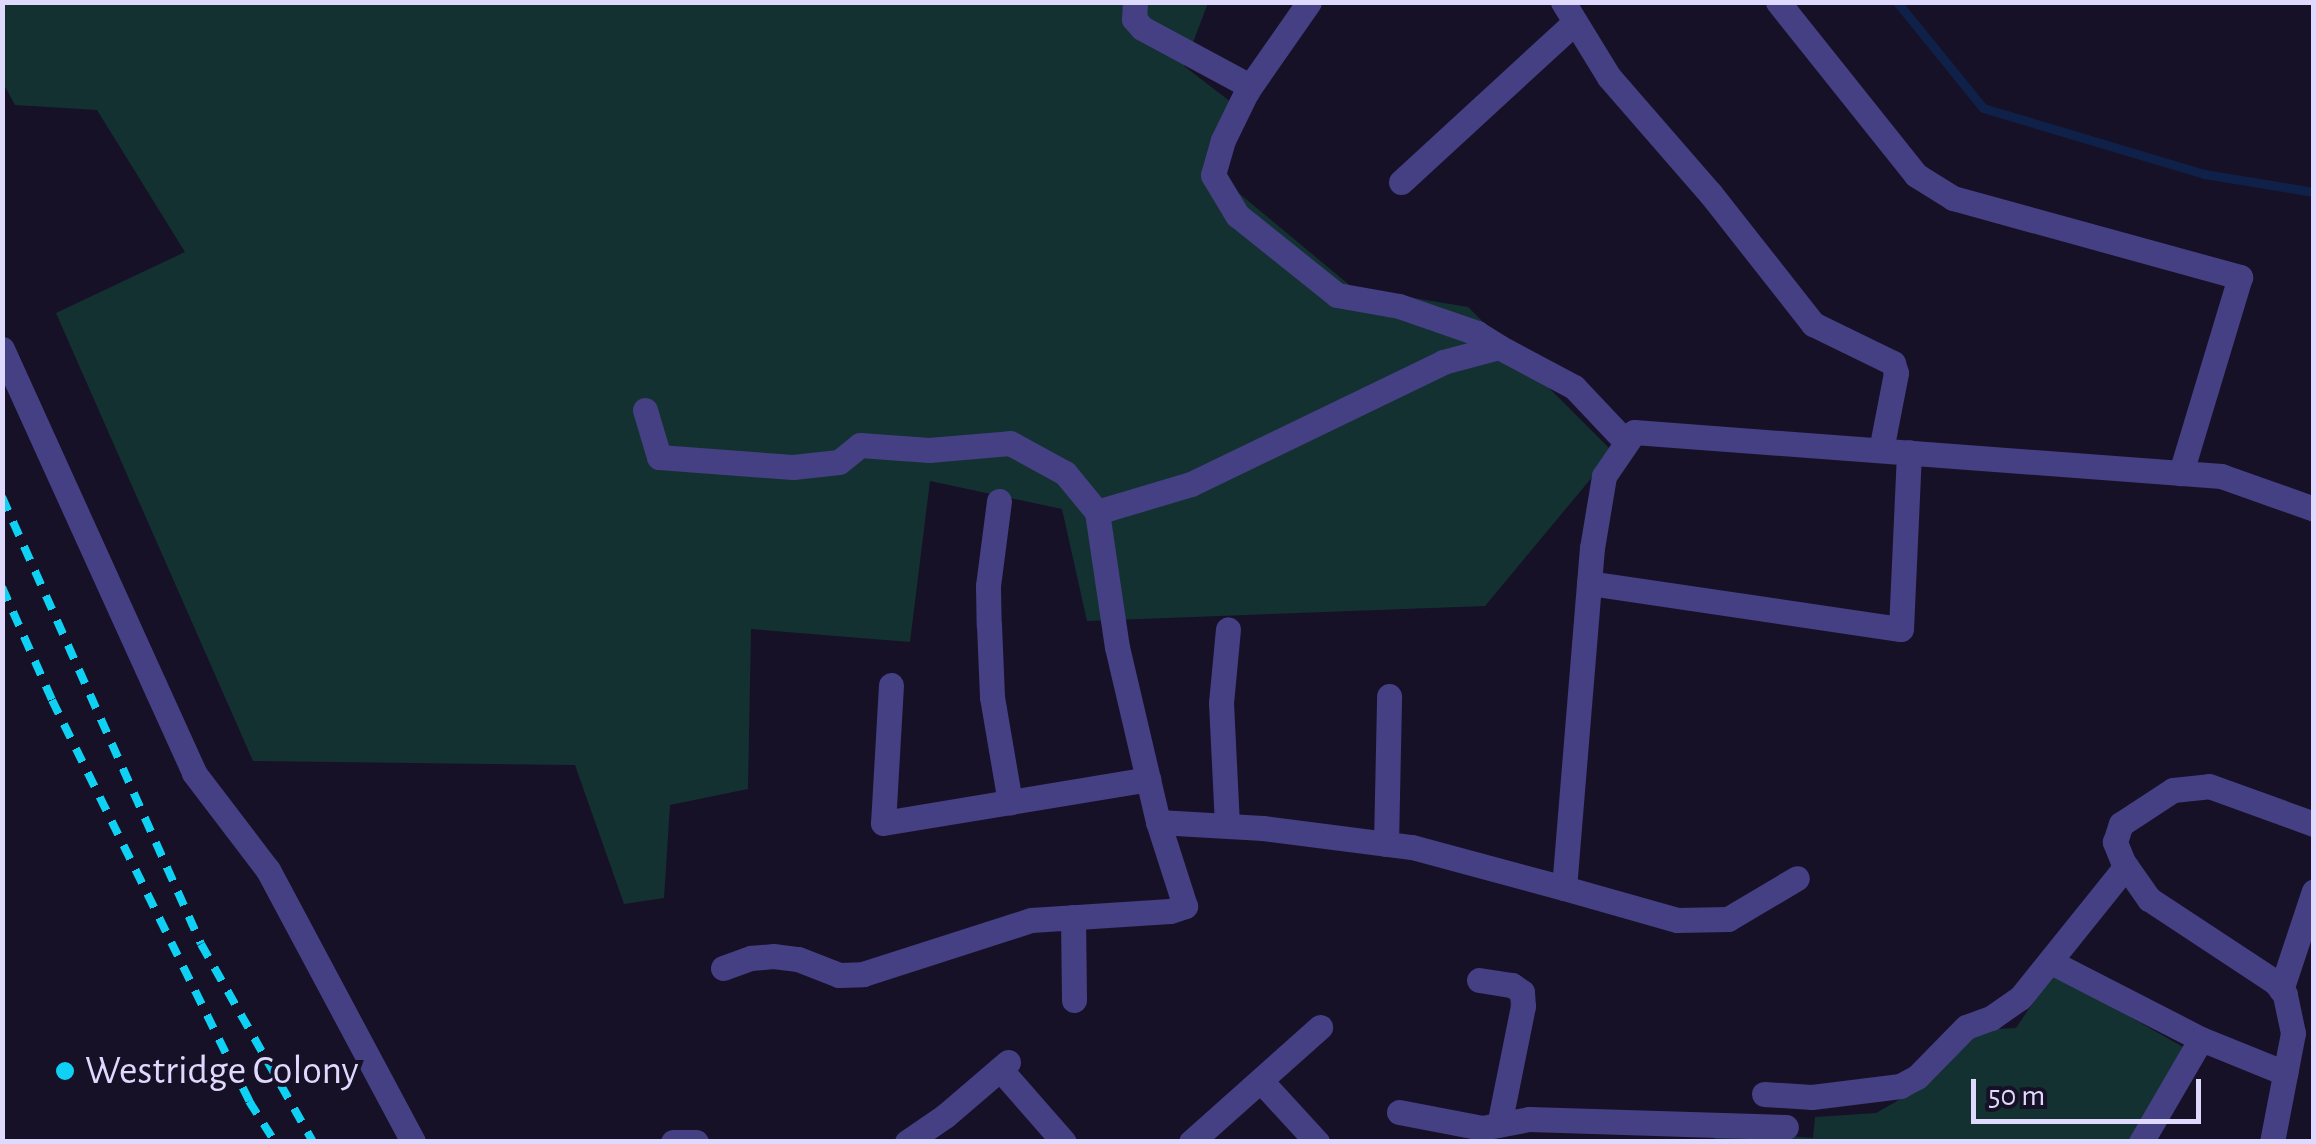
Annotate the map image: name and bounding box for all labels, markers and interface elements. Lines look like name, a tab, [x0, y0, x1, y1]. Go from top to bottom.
place label: Westridge Colony	[85, 1047, 359, 1095]
scale bar	[1976, 1059, 2206, 1121]
marker: Westridge Colony	[54, 1060, 76, 1082]
text: 50 m	[1988, 1081, 2045, 1111]

